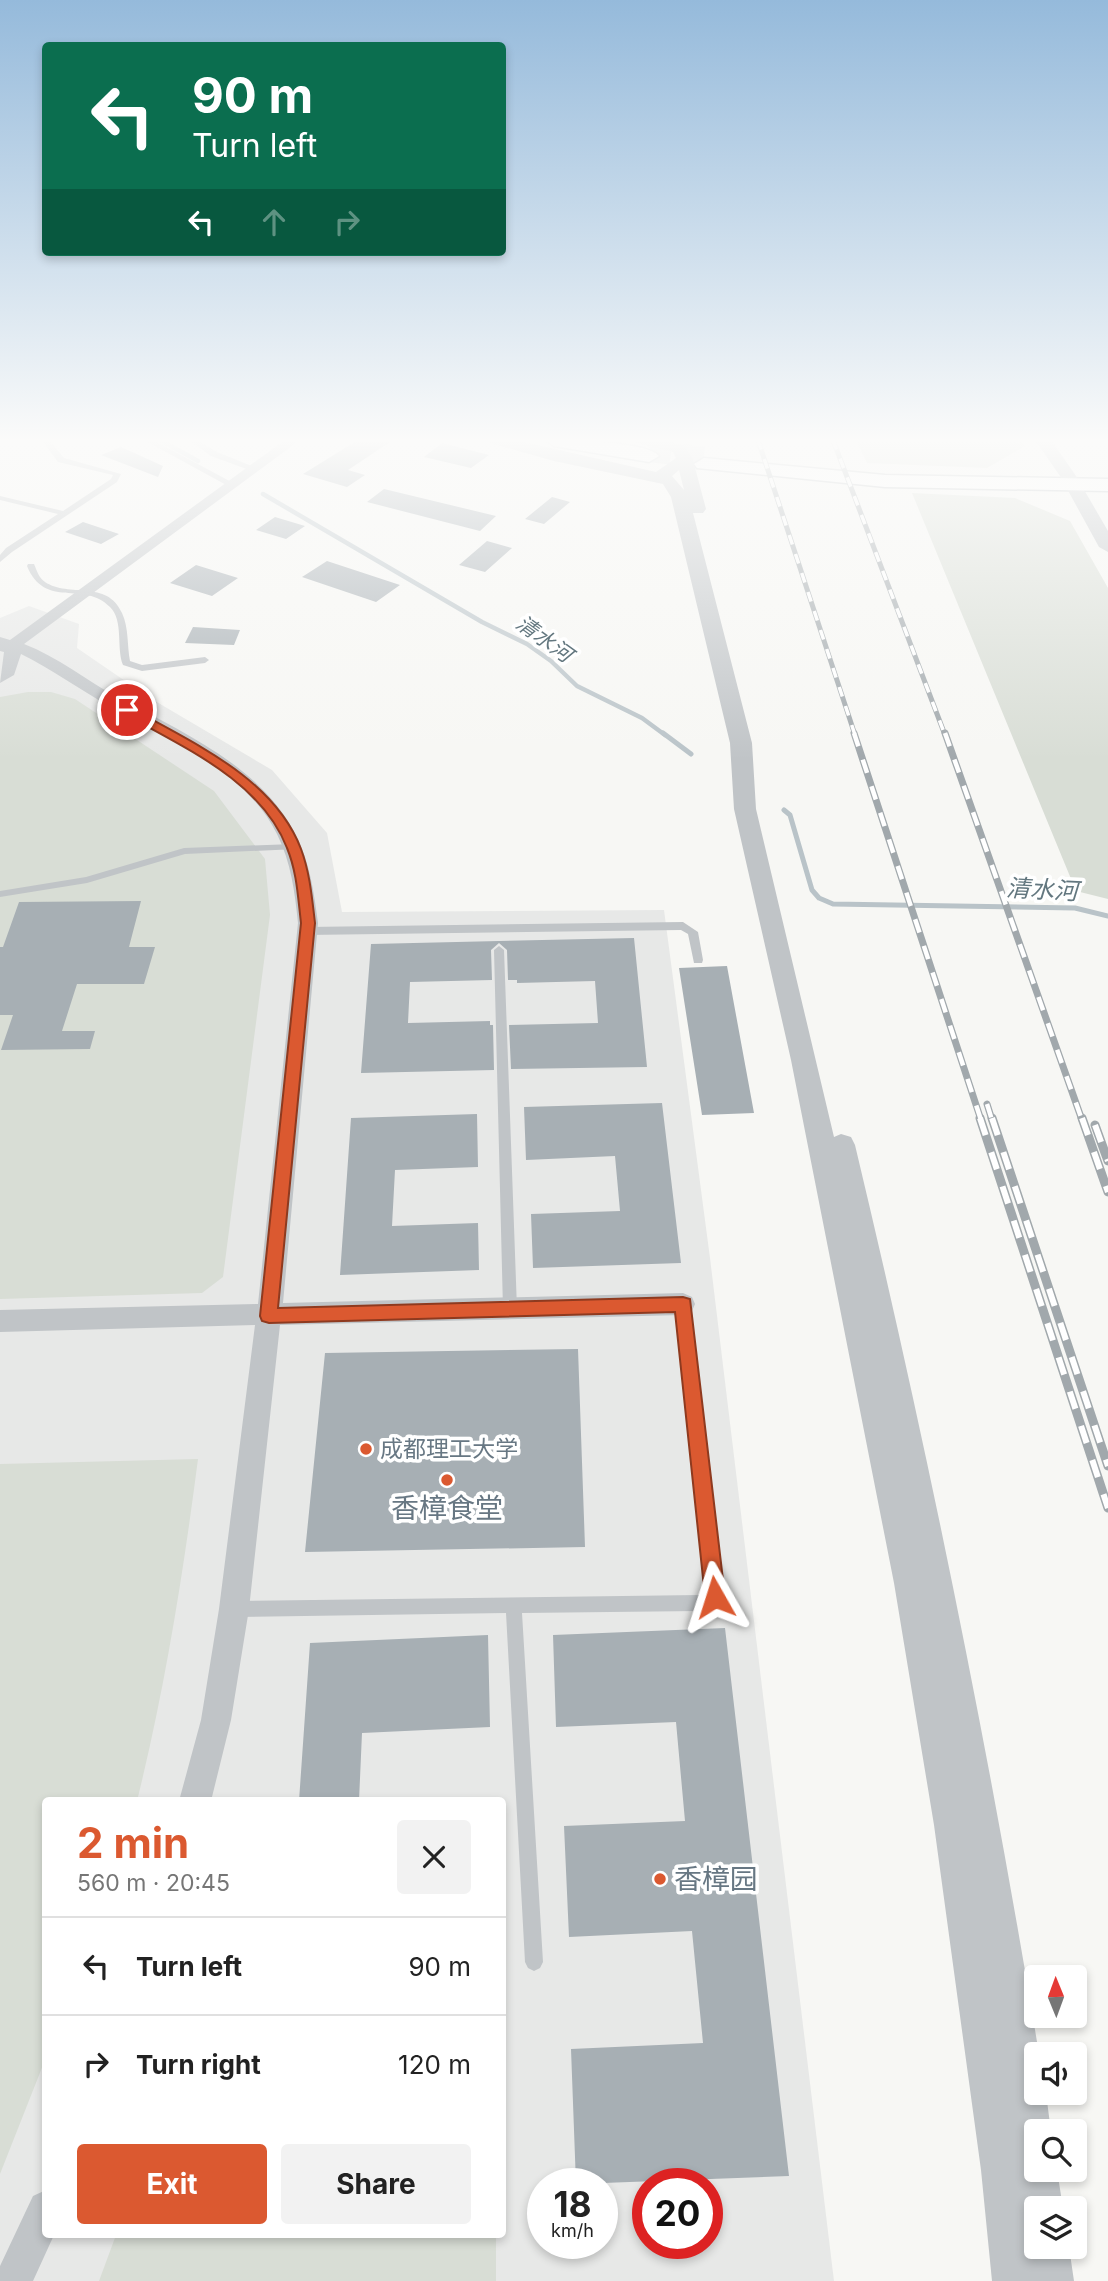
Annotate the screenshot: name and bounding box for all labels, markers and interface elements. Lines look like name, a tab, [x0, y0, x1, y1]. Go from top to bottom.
text: 90 m	[192, 66, 313, 125]
icon: left	[77, 70, 168, 161]
text: Turn left	[192, 126, 317, 165]
icon: left	[182, 203, 220, 241]
icon: ahead	[255, 203, 293, 241]
icon: right	[328, 203, 366, 241]
water label: 清水河	[511, 610, 580, 670]
pin	[97, 680, 157, 740]
icon: arrive	[108, 691, 146, 729]
water label: 清水河	[1005, 873, 1083, 906]
place label: 成都理工大学	[380, 1435, 518, 1463]
marker: 成都理工大学	[358, 1441, 374, 1457]
marker: 香樟食堂	[439, 1472, 455, 1488]
place label: 香樟食堂	[391, 1491, 503, 1525]
position arrow	[678, 1560, 752, 1634]
text: 2 min	[77, 1817, 189, 1868]
button: close	[397, 1820, 471, 1894]
place label: 香樟园	[674, 1862, 758, 1896]
text: 560 m · 20:45	[77, 1869, 230, 1897]
marker: 香樟园	[652, 1871, 668, 1887]
icon: left	[77, 1947, 115, 1985]
text: Turn left	[136, 1951, 242, 1982]
text: 90 m	[408, 1951, 471, 1982]
north arrow	[1024, 1965, 1087, 2028]
map controls	[1024, 1965, 1087, 2259]
button: sound	[1024, 2042, 1087, 2105]
icon: right	[77, 2045, 115, 2083]
text: Turn right	[136, 2049, 261, 2080]
text: 120 m	[398, 2049, 471, 2080]
button: search	[1024, 2119, 1087, 2182]
button: Exit	[77, 2144, 267, 2224]
button: Share	[281, 2144, 471, 2224]
speed limit sign: 20	[632, 2168, 723, 2259]
text: 18	[554, 2183, 591, 2225]
button: layers	[1024, 2196, 1087, 2259]
text: km/h	[551, 2220, 594, 2241]

